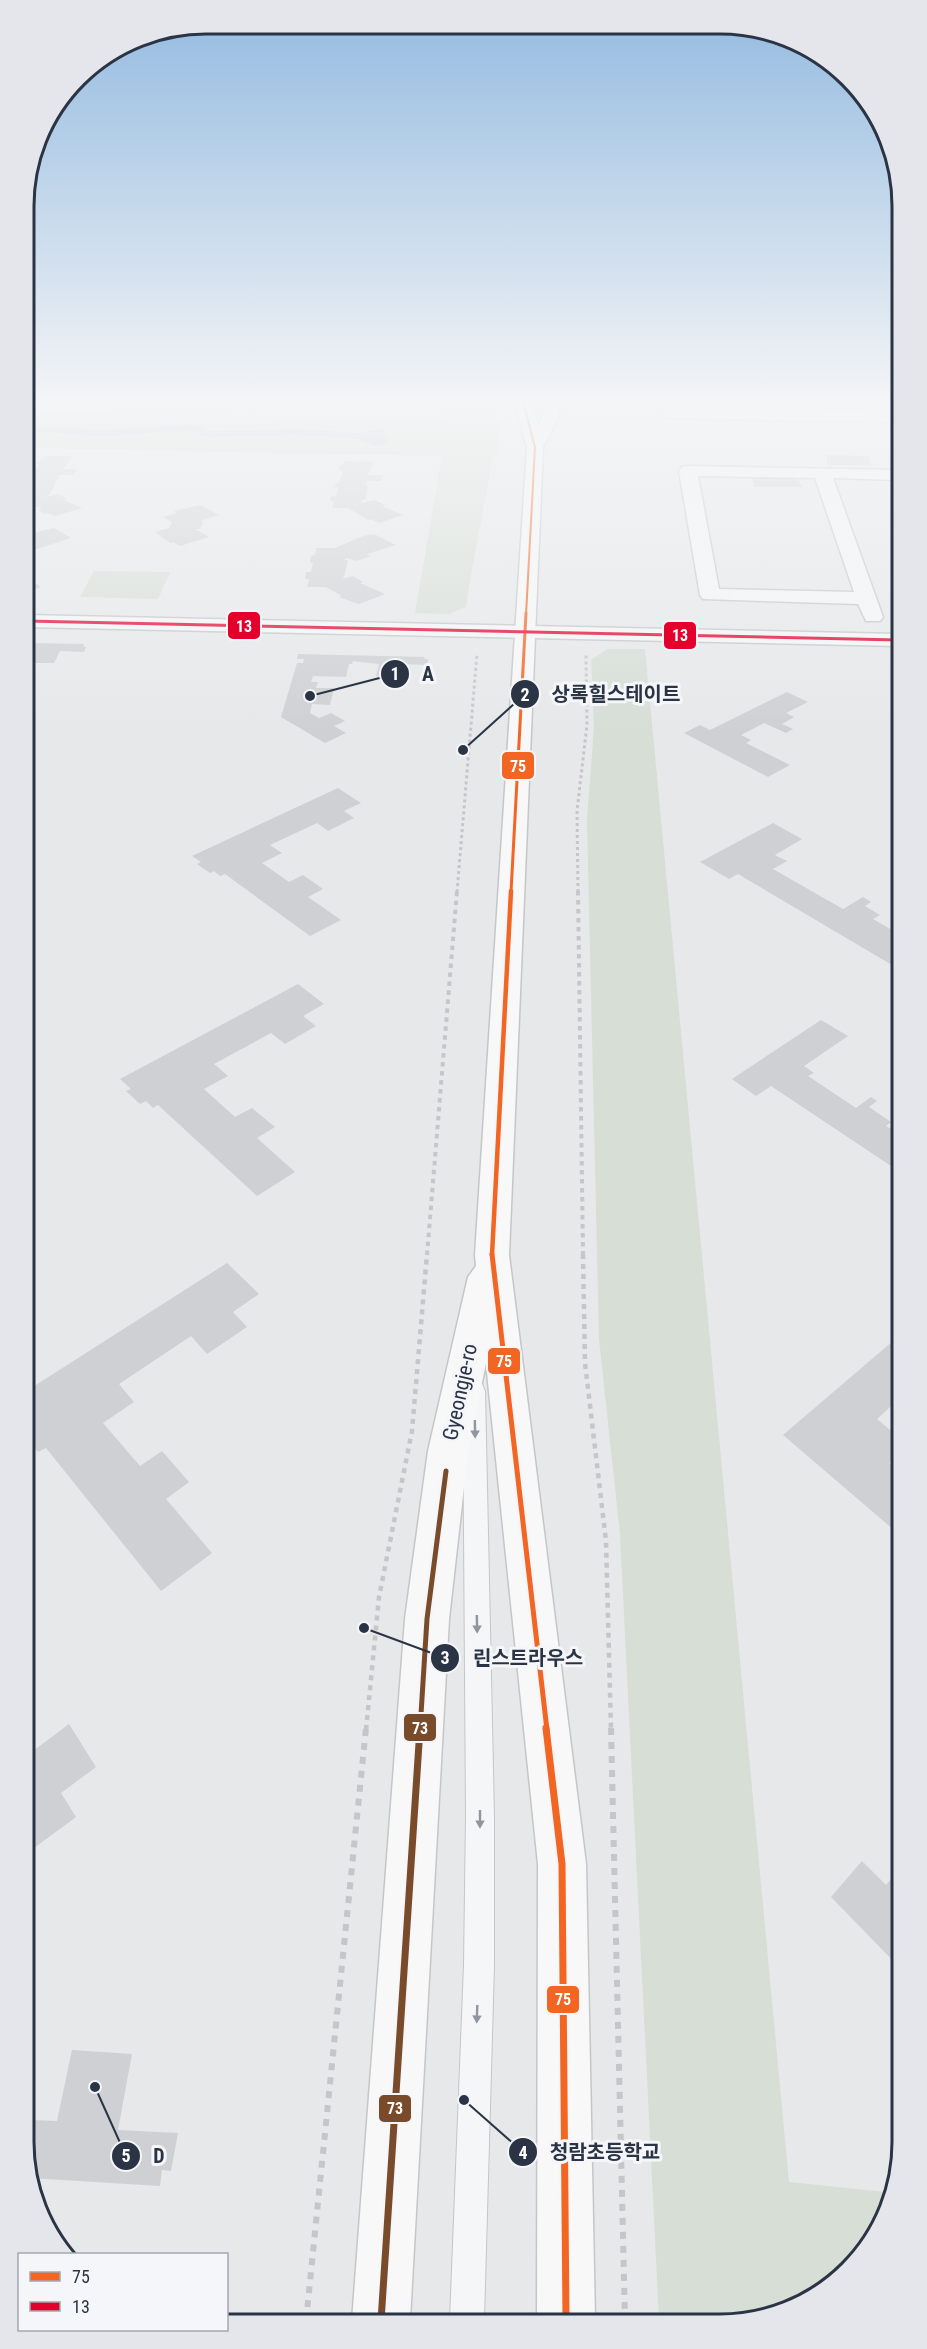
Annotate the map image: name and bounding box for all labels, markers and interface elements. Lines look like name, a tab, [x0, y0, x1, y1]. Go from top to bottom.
line badge: 13	[227, 611, 261, 640]
text: 13	[236, 617, 252, 636]
line badge: 13	[663, 621, 697, 650]
text: 13	[672, 626, 688, 645]
callout: A	[380, 655, 446, 693]
text: A	[422, 662, 434, 686]
text: 1	[390, 663, 400, 684]
callout: 상록힐스테이트	[510, 675, 692, 713]
text: 상록힐스테이트	[552, 682, 680, 706]
text: 2	[520, 684, 530, 705]
line badge: 75	[501, 751, 535, 780]
text: 75	[510, 757, 526, 776]
street label: Gyeongje-ro	[438, 1341, 482, 1443]
line badge: 75	[487, 1347, 521, 1375]
text: 75	[496, 1352, 512, 1371]
one-way arrow	[470, 1420, 480, 1439]
one-way arrow	[473, 1615, 482, 1634]
callout: 린스트라우스	[430, 1639, 595, 1677]
text: 린스트라우스	[473, 1646, 583, 1670]
text: 3	[440, 1647, 450, 1668]
line badge: 73	[403, 1713, 437, 1742]
text: 73	[412, 1719, 428, 1738]
one-way arrow	[475, 1810, 485, 1829]
line badge: 75	[546, 1985, 580, 2014]
text: 75	[555, 1990, 571, 2009]
one-way arrow	[472, 2005, 482, 2024]
line badge: 73	[378, 2094, 412, 2123]
text: 73	[387, 2099, 403, 2118]
callout: 청람초등학교	[508, 2133, 672, 2171]
callout: D	[111, 2137, 177, 2175]
text: 청람초등학교	[550, 2140, 660, 2164]
text: 4	[518, 2142, 528, 2163]
text: D	[153, 2144, 165, 2168]
text: 5	[121, 2145, 131, 2166]
legend	[18, 2253, 228, 2331]
text: 75	[72, 2266, 90, 2287]
text: 13	[72, 2296, 90, 2317]

